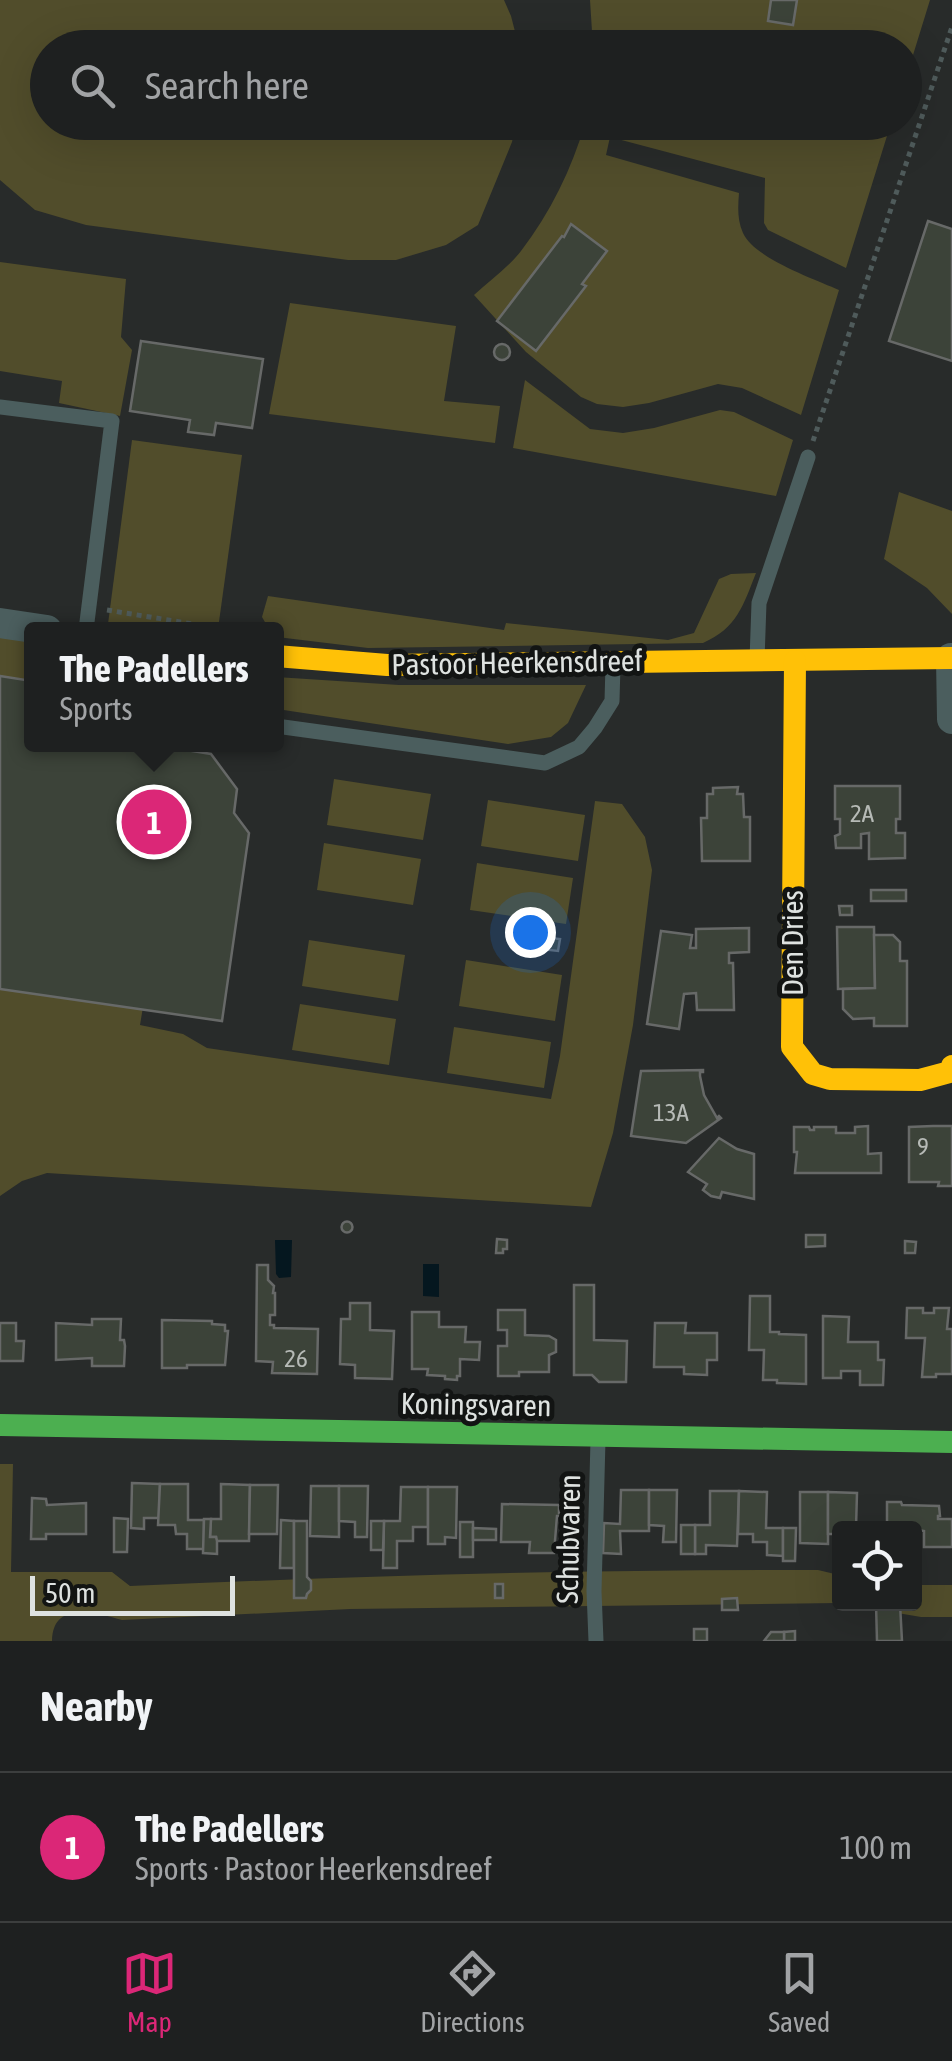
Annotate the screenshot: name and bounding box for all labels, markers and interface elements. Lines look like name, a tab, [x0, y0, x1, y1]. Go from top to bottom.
search box	[30, 30, 922, 140]
icon: search	[65, 58, 120, 113]
text: Search here	[145, 64, 309, 107]
popup	[24, 622, 284, 752]
street label: Pastoor Heerkensdreef	[391, 643, 643, 681]
text: The Padellers	[59, 647, 249, 690]
text: Sports	[59, 690, 133, 727]
pin: 1	[122, 784, 186, 860]
house number: 2A	[850, 799, 875, 827]
street label: Den Dries	[775, 890, 809, 996]
your location	[505, 907, 556, 958]
house number: 13A	[653, 1098, 690, 1126]
house number: 9	[917, 1132, 929, 1160]
house number: 26	[284, 1344, 308, 1372]
street label: Koningsvaren	[400, 1386, 552, 1422]
street label: Schubvaren	[550, 1474, 586, 1604]
map controls	[832, 1521, 922, 1611]
button: locate	[832, 1521, 922, 1611]
scale bar	[30, 1571, 235, 1616]
text: 50 m	[45, 1577, 95, 1609]
text: Nearby	[40, 1682, 153, 1730]
text: The Padellers	[135, 1807, 324, 1850]
text: 1	[65, 1829, 80, 1866]
text: 100 m	[839, 1829, 912, 1866]
text: Sports · Pastoor Heerkensdreef	[135, 1850, 492, 1887]
tab: Map	[122, 1946, 177, 2038]
tab: Directions	[420, 1946, 525, 2038]
tab: Saved	[768, 1946, 830, 2038]

